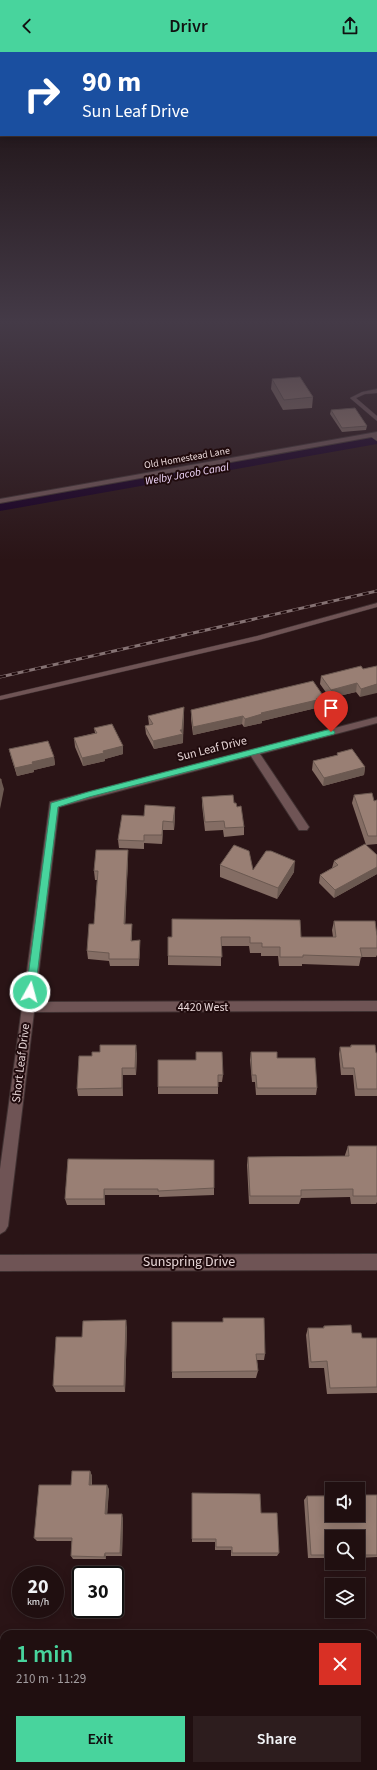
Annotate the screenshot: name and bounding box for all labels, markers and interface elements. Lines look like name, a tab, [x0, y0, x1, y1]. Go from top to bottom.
text: Drivr	[169, 14, 208, 39]
icon: back	[16, 15, 38, 37]
icon: share	[339, 15, 361, 37]
text: 90 m	[82, 62, 141, 102]
icon: right	[16, 68, 68, 120]
text: Sun Leaf Drive	[82, 99, 189, 124]
street label: Old Homestead Lane	[143, 444, 231, 472]
water label: Welby Jacob Canal	[144, 459, 230, 489]
pin	[314, 691, 348, 732]
icon: arrive	[320, 697, 342, 719]
street label: Sun Leaf Drive	[175, 732, 249, 766]
position arrow	[9, 971, 51, 1013]
street label: 4420 West	[178, 999, 228, 1016]
street label: Short Leaf Drive	[8, 1022, 34, 1103]
street label: Sunspring Drive	[143, 1252, 235, 1272]
map controls	[325, 1482, 365, 1618]
button: sound	[325, 1482, 365, 1522]
button: search	[325, 1530, 365, 1570]
speed limit sign: 30	[72, 1566, 124, 1618]
text: 20	[27, 1573, 49, 1601]
button: layers	[325, 1578, 365, 1618]
text: km/h	[27, 1595, 49, 1609]
text: 1 min	[16, 1637, 73, 1672]
button: close	[319, 1643, 361, 1685]
text: 210 m · 11:29	[16, 1670, 86, 1688]
button: Exit	[16, 1716, 185, 1762]
button: Share	[193, 1716, 361, 1762]

